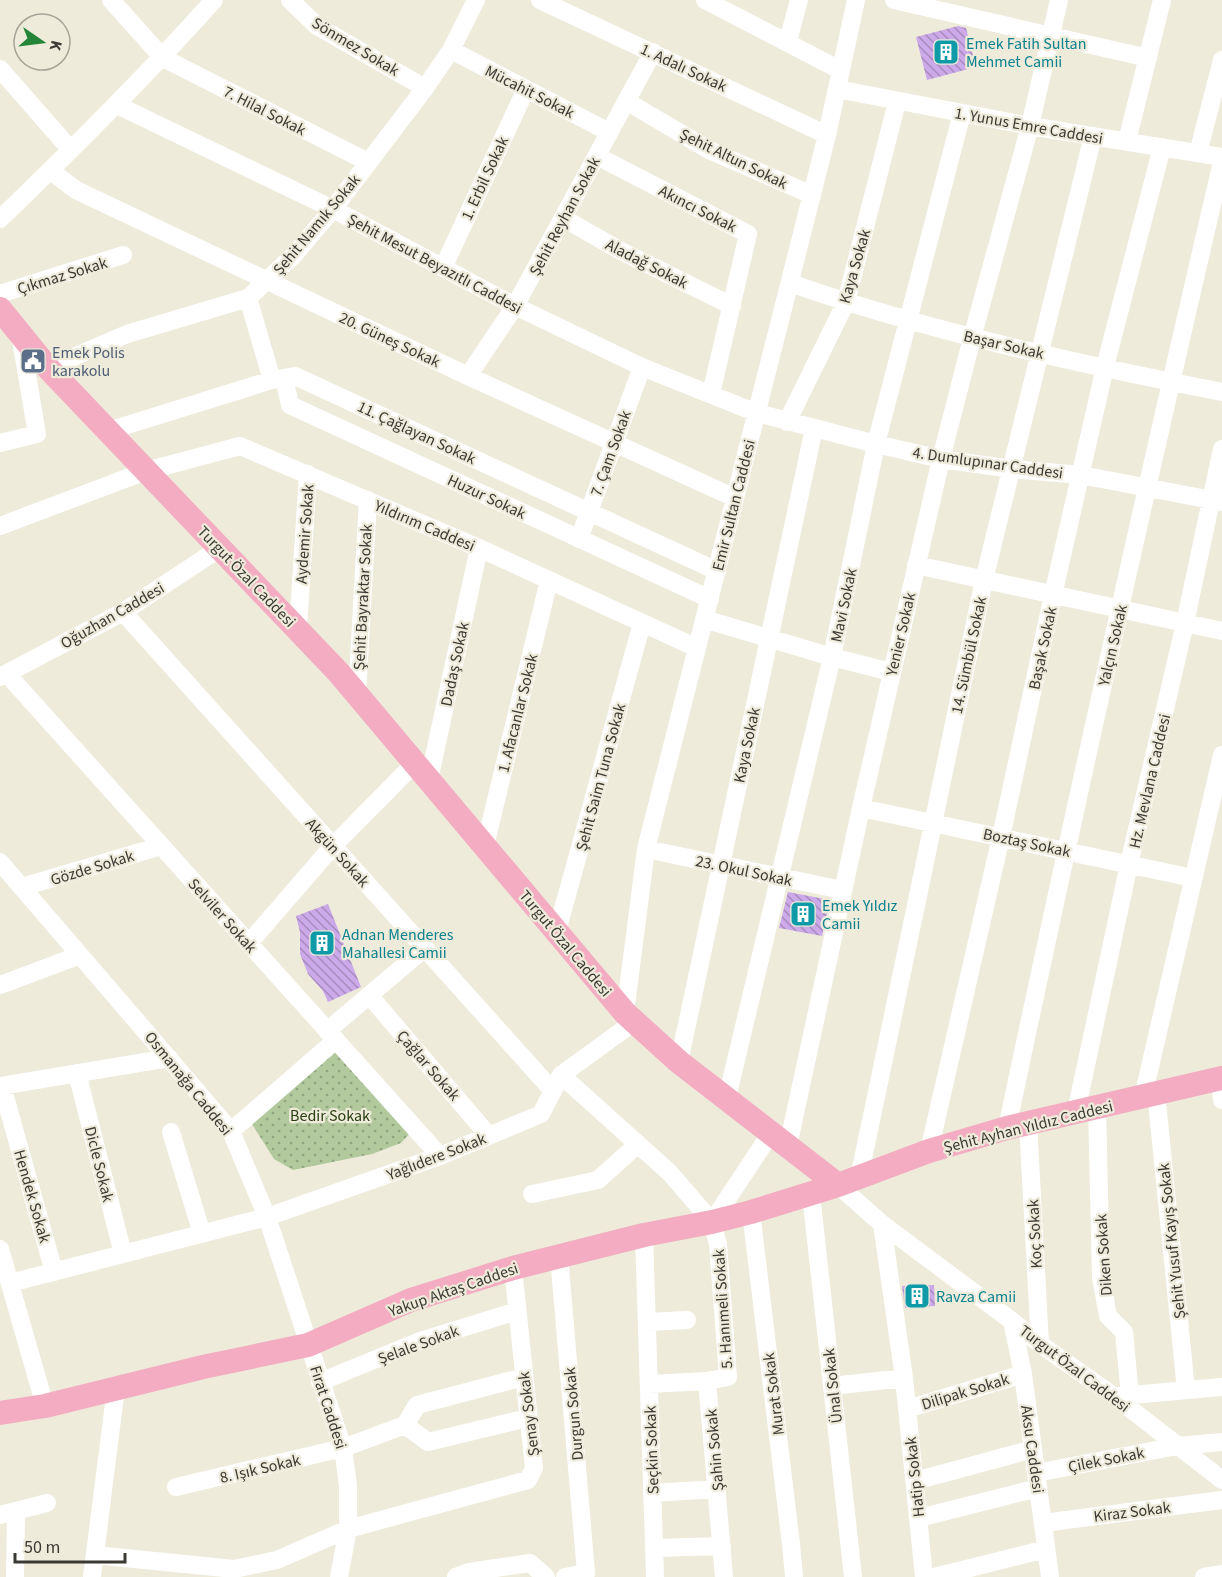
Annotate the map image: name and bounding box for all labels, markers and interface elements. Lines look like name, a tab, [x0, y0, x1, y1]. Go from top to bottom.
north arrow	[12, 12, 72, 72]
street label: Sönmez Sokak	[308, 12, 403, 82]
place label: Emek Fatih Sultan Mehmet Camii	[966, 33, 1086, 73]
building icon: Emek Fatih Sultan Mehmet Camii	[931, 37, 961, 67]
text: K	[44, 38, 67, 53]
street label: 1. Adalı Sokak	[637, 38, 730, 98]
street label: Mücahit Sokak	[481, 60, 578, 124]
street label: 7. Hilal Sokak	[220, 81, 310, 141]
street label: 1. Yunus Emre Caddesi	[953, 102, 1105, 150]
street label: Şehit Altun Sokak	[676, 123, 791, 195]
street label: 1. Erbil Sokak	[456, 133, 514, 224]
street label: Şehit Reyhan Sokak	[524, 153, 606, 280]
street label: Şehit Namık Sokak	[268, 169, 366, 280]
street label: Akıncı Sokak	[655, 180, 740, 238]
street label: Şehit Mesut Beyazıtlı Caddesi	[343, 208, 526, 319]
street label: Kaya Sokak	[834, 226, 876, 306]
street label: Aladağ Sokak	[601, 234, 692, 294]
street label: Çıkmaz Sokak	[14, 252, 110, 300]
street label: 20. Güneş Sokak	[335, 307, 444, 373]
street label: Başar Sokak	[961, 325, 1046, 365]
place label: Emek Polis karakolu	[52, 342, 125, 382]
public building icon: Emek Polis karakolu	[18, 346, 48, 376]
street label: 11. Çağlayan Sokak	[354, 396, 480, 470]
street label: 7. Çam Sokak	[585, 407, 637, 499]
street label: Emir Sultan Caddesi	[707, 437, 761, 573]
street label: 4. Dumlupınar Caddesi	[911, 442, 1064, 484]
street label: Huzur Sokak	[444, 469, 529, 525]
street label: Aydemir Sokak	[291, 483, 319, 585]
street label: Yıldırım Caddesi	[370, 494, 478, 557]
street label: Turgut Özal Caddesi	[192, 521, 300, 632]
street label: Şehit Bayraktar Sokak	[348, 523, 378, 671]
street label: Mavi Sokak	[825, 566, 863, 644]
street label: Oğuzhan Caddesi	[57, 577, 168, 655]
street label: Yenier Sokak	[880, 590, 921, 679]
street label: 14. Sümbül Sokak	[946, 594, 992, 716]
street label: Yalçın Sokak	[1093, 602, 1133, 689]
street label: Başak Sokak	[1023, 605, 1063, 692]
street label: Dadaş Sokak	[435, 620, 475, 708]
street label: 1. Afacanlar Sokak	[493, 651, 543, 775]
street label: Şehit Saim Tuna Sokak	[571, 701, 631, 854]
street label: Kaya Sokak	[728, 705, 766, 785]
street label: Hz. Mevlana Caddesi	[1124, 712, 1176, 851]
street label: Akgün Sokak	[300, 813, 374, 892]
street label: Boztaş Sokak	[981, 823, 1073, 863]
street label: Gözde Sokak	[48, 845, 137, 891]
street label: 23. Okul Sokak	[693, 850, 794, 892]
street label: Selviler Sokak	[183, 873, 262, 958]
street label: Turgut Özal Caddesi	[514, 886, 616, 1002]
place label: Emek Yıldız Camii	[822, 895, 898, 935]
building icon: Emek Yıldız Camii	[788, 899, 818, 929]
place label: Adnan Menderes Mahallesi Camii	[342, 924, 454, 964]
building icon: Adnan Menderes Mahallesi Camii	[307, 928, 337, 958]
street label: Çağlar Sokak	[391, 1026, 465, 1106]
street label: Osmanağa Caddesi	[139, 1027, 237, 1140]
street label: Şehit Ayhan Yıldız Caddesi	[941, 1095, 1115, 1159]
park label: Bedir Sokak	[290, 1105, 370, 1127]
street label: Dicle Sokak	[79, 1124, 119, 1204]
street label: Yağlıdere Sokak	[382, 1128, 489, 1186]
street label: Hendek Sokak	[8, 1147, 56, 1246]
street label: Şehit Yusuf Kayış Sokak	[1153, 1162, 1191, 1320]
street label: Koç Sokak	[1022, 1199, 1048, 1269]
street label: Diken Sokak	[1090, 1213, 1118, 1297]
street label: 5. Hanımeli Sokak	[708, 1248, 738, 1369]
street label: Yakup Aktaş Caddesi	[385, 1257, 521, 1323]
building icon: Ravza Camii	[902, 1281, 932, 1311]
place label: Ravza Camii	[936, 1286, 1016, 1308]
street label: Şelale Sokak	[375, 1320, 462, 1370]
street label: Turgut Özal Caddesi	[1015, 1320, 1134, 1418]
street label: Ünal Sokak	[818, 1347, 848, 1425]
street label: Murat Sokak	[758, 1351, 790, 1436]
street label: Fırat Caddesi	[304, 1363, 352, 1452]
street label: Durgun Sokak	[559, 1366, 589, 1462]
street label: Dilipak Sokak	[919, 1368, 1012, 1416]
street label: Şenay Sokak	[513, 1370, 545, 1457]
street label: Aksu Caddesi	[1015, 1404, 1049, 1495]
street label: Seçkin Sokak	[639, 1405, 665, 1495]
street label: Şahin Sokak	[700, 1408, 730, 1492]
street label: Hatip Sokak	[900, 1436, 930, 1518]
street label: Çilek Sokak	[1066, 1442, 1146, 1478]
street label: 8. Işık Sokak	[218, 1449, 303, 1489]
street label: Kiraz Sokak	[1092, 1496, 1172, 1528]
scale bar	[15, 1526, 124, 1564]
text: 50 m	[24, 1535, 60, 1560]

